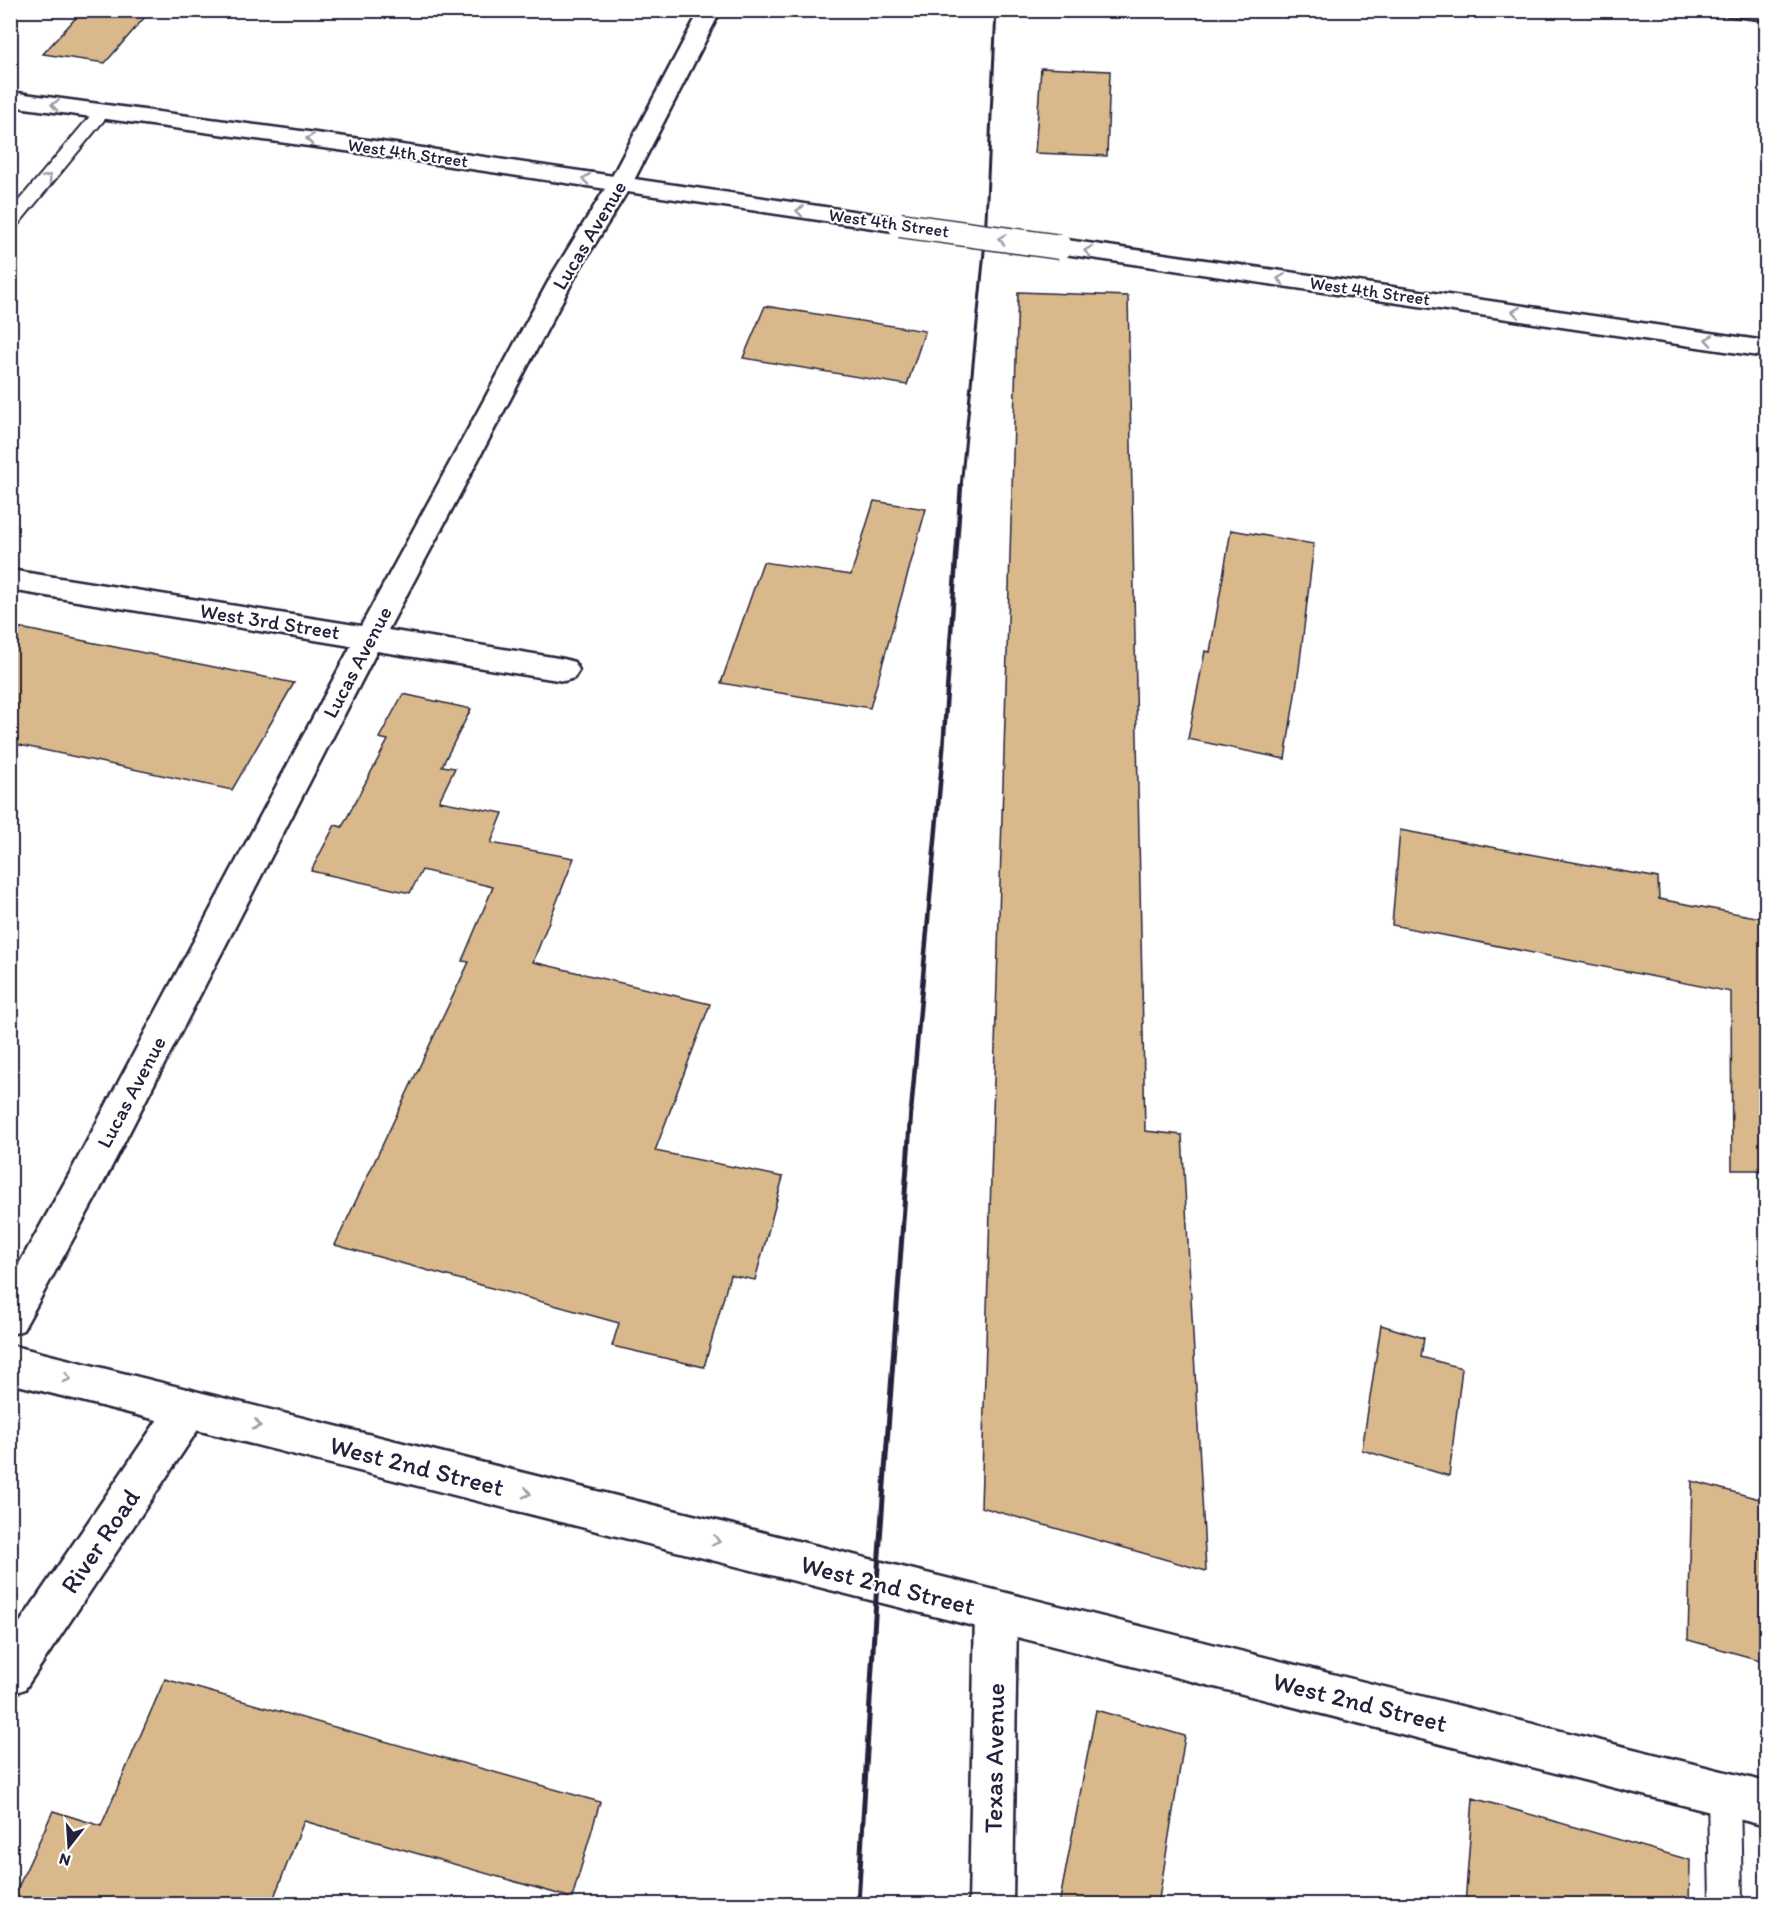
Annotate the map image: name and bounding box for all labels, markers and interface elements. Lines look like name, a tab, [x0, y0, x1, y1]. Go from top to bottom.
one-way arrow	[50, 99, 59, 111]
one-way arrow	[306, 134, 315, 146]
street label: West 4th Street	[346, 134, 470, 172]
one-way arrow	[41, 174, 52, 185]
one-way arrow	[582, 174, 591, 186]
street label: Lucas Avenue	[547, 176, 631, 294]
street label: West 4th Street	[827, 204, 951, 242]
one-way arrow	[796, 205, 805, 217]
one-way arrow	[998, 234, 1007, 246]
one-way arrow	[1083, 246, 1093, 258]
street label: West 4th Street	[1308, 272, 1432, 310]
one-way arrow	[1276, 273, 1286, 285]
one-way arrow	[1511, 306, 1520, 318]
one-way arrow	[1704, 334, 1714, 347]
street label: West 3rd Street	[198, 598, 342, 644]
street label: Lucas Avenue	[317, 602, 397, 722]
street label: Lucas Avenue	[91, 1032, 171, 1152]
one-way arrow	[62, 1371, 72, 1384]
one-way arrow	[251, 1418, 261, 1430]
street label: West 2nd Street	[326, 1429, 508, 1503]
street label: River Road	[53, 1483, 147, 1599]
one-way arrow	[522, 1486, 532, 1499]
one-way arrow	[711, 1534, 721, 1547]
street label: West 2nd Street	[797, 1548, 979, 1622]
street label: West 2nd Street	[1269, 1665, 1451, 1739]
street label: Texas Avenue	[977, 1683, 1011, 1833]
north arrow	[39, 1816, 99, 1876]
text: N	[57, 1849, 73, 1871]

